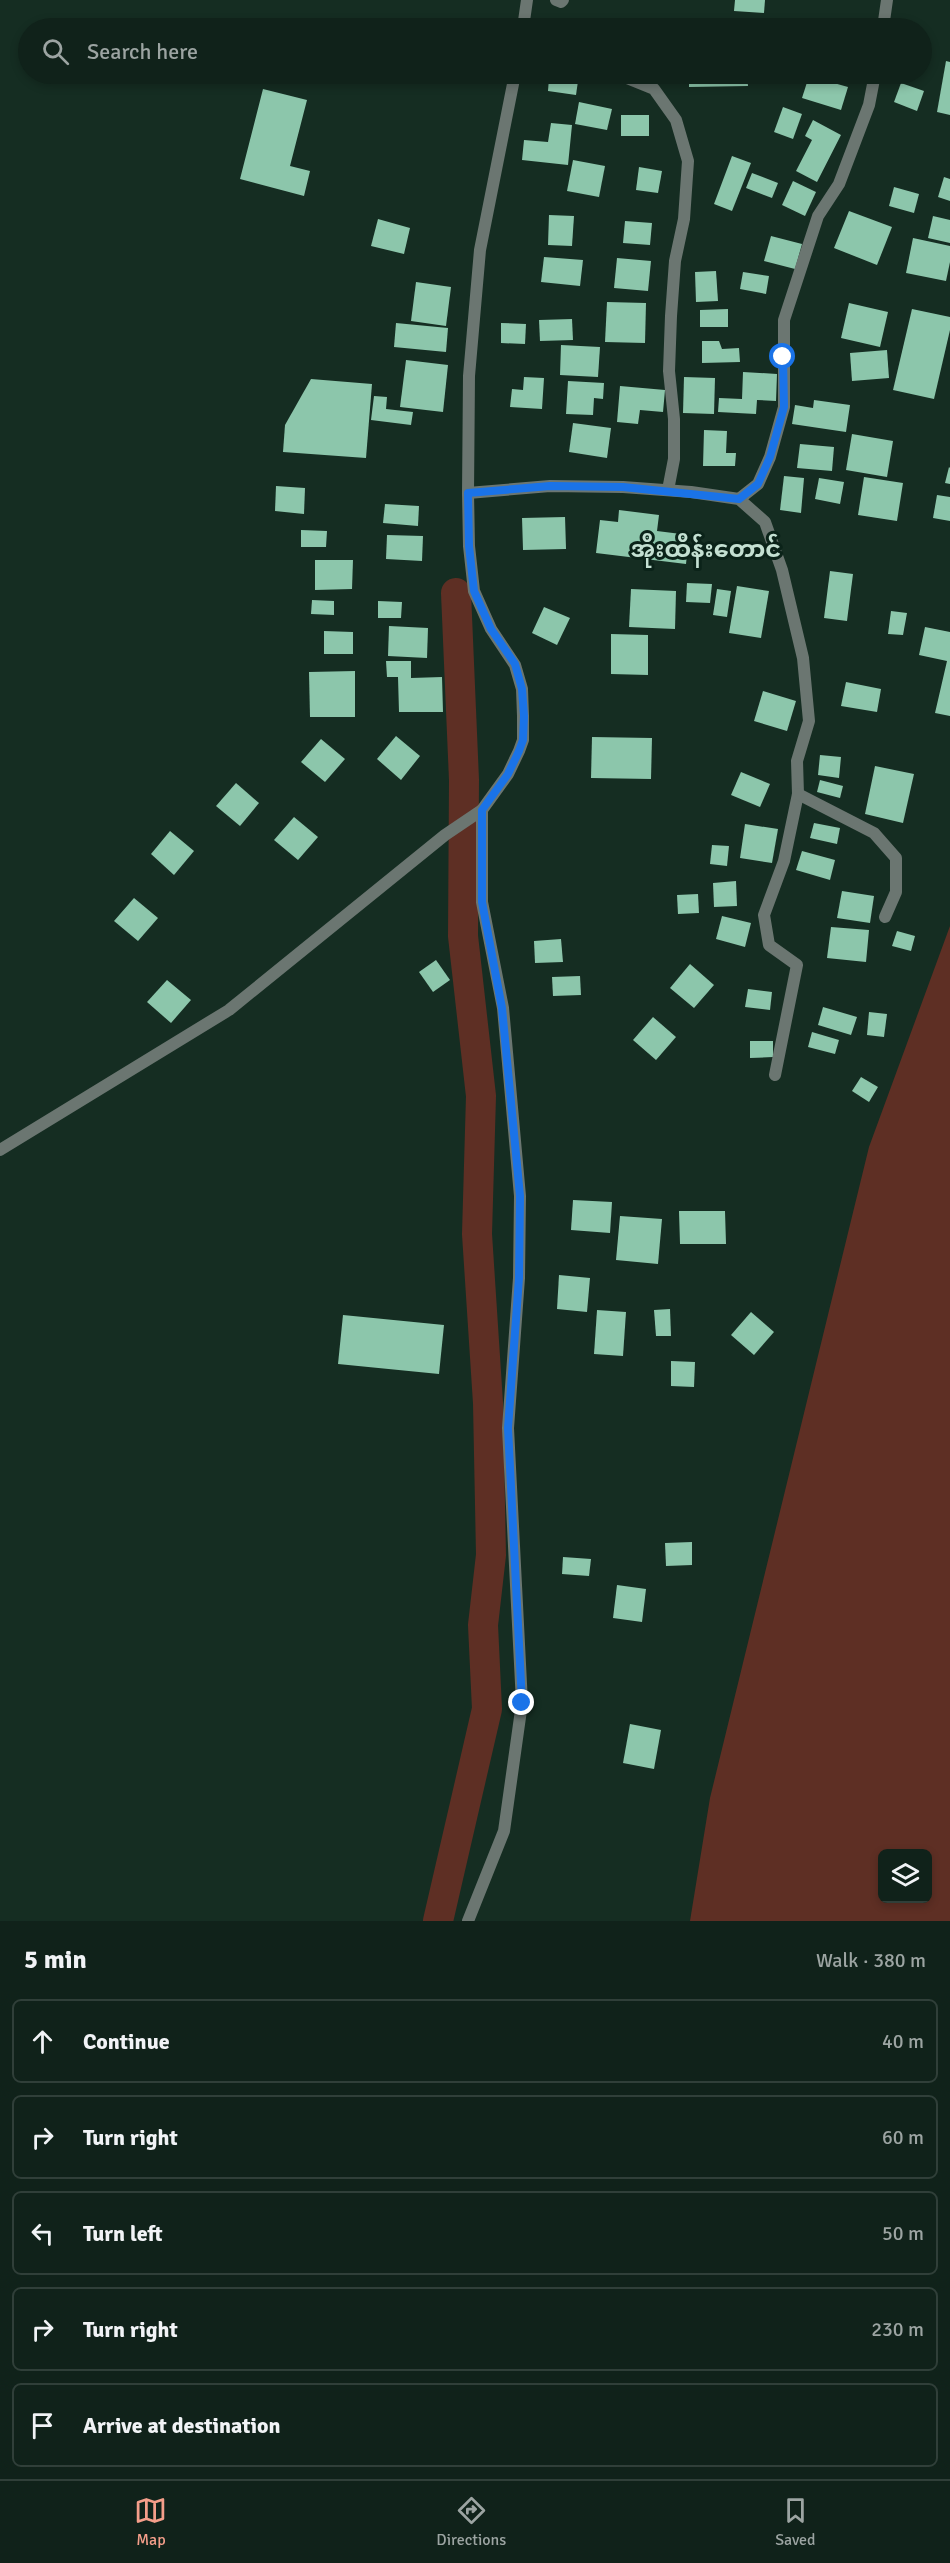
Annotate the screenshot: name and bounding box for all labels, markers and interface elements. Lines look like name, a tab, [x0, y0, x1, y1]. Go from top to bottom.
search box	[18, 18, 932, 84]
icon: search	[39, 35, 72, 68]
text: Search here	[87, 38, 198, 65]
route start	[769, 343, 795, 369]
district label: အိုးထိန်းတောင်	[631, 533, 781, 568]
route end	[508, 1689, 534, 1715]
map controls	[878, 1849, 932, 1903]
button: layers	[878, 1849, 932, 1903]
text: 5 min	[24, 1944, 87, 1976]
text: Walk · 380 m	[816, 1948, 926, 1973]
icon: ahead	[26, 2025, 59, 2058]
text: Continue	[83, 2028, 170, 2055]
text: 40 m	[882, 2029, 924, 2054]
icon: right	[26, 2121, 59, 2154]
text: Turn right	[83, 2124, 178, 2151]
text: 60 m	[882, 2125, 924, 2150]
icon: left	[26, 2217, 59, 2250]
text: Turn left	[83, 2220, 163, 2247]
text: 50 m	[882, 2221, 924, 2246]
icon: right	[26, 2313, 59, 2346]
text: Turn right	[83, 2316, 178, 2343]
text: 230 m	[871, 2317, 924, 2342]
icon: arrive	[26, 2409, 59, 2442]
text: Arrive at destination	[83, 2412, 280, 2439]
tab: Map	[134, 2494, 167, 2550]
tab: Directions	[436, 2494, 506, 2550]
tab: Saved	[775, 2494, 816, 2550]

